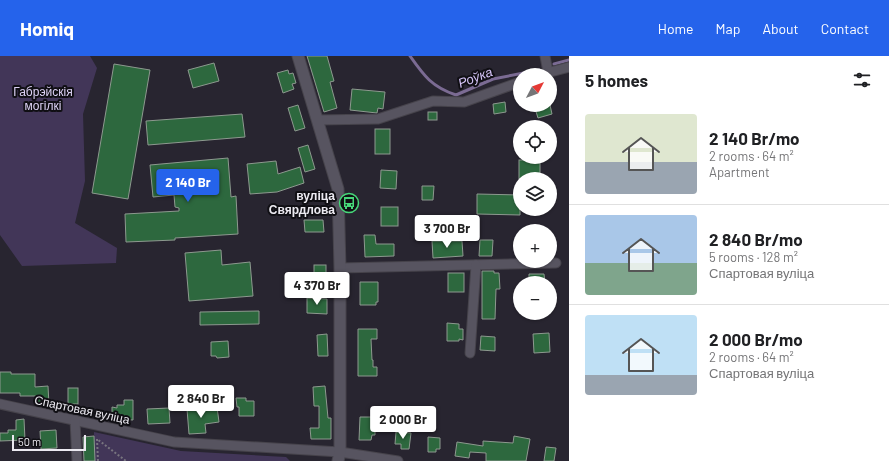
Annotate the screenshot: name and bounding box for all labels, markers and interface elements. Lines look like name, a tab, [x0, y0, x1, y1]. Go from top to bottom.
text: Homiq	[20, 17, 74, 40]
text: Home	[658, 20, 694, 37]
text: Map	[716, 20, 740, 37]
text: About	[762, 20, 799, 37]
text: Contact	[821, 20, 869, 37]
water label: Роўка	[456, 63, 494, 91]
north arrow	[513, 68, 557, 112]
map controls	[513, 68, 557, 320]
icon: filters	[851, 69, 873, 91]
text: 5 homes	[585, 70, 648, 90]
park label: Габрэйскія могілкі	[13, 84, 73, 112]
button: locate	[513, 120, 557, 164]
text: 2 140 Br/mo	[709, 128, 800, 148]
icon: home	[617, 130, 665, 178]
text: 2 rooms · 64 m²	[709, 148, 794, 164]
text: Apartment	[709, 164, 770, 180]
pin: 2 140 Br	[147, 169, 229, 203]
button: layers	[513, 172, 557, 216]
text: 2 140 Br	[165, 174, 211, 190]
place label: вуліца Свярдлова	[269, 188, 335, 217]
bus stop icon: вуліца Свярдлова	[338, 192, 360, 214]
pin: 3 700 Br	[406, 215, 488, 249]
text: 3 700 Br	[424, 220, 470, 236]
button: +	[513, 224, 557, 268]
text: 2 840 Br/mo	[709, 229, 803, 249]
icon: home	[617, 231, 665, 279]
text: 5 rooms · 128 m²	[709, 249, 798, 265]
text: Спартовая вуліца	[709, 265, 814, 281]
pin: 4 370 Br	[276, 272, 358, 306]
button: −	[513, 276, 557, 320]
text: 4 370 Br	[294, 277, 340, 293]
text: 2 000 Br/mo	[709, 329, 803, 349]
icon: home	[617, 331, 665, 379]
text: 2 rooms · 64 m²	[709, 349, 794, 365]
text: Спартовая вуліца	[709, 365, 814, 381]
pin: 2 840 Br	[160, 385, 242, 419]
text: 2 840 Br	[177, 390, 225, 406]
street label: Спартовая вуліца	[33, 392, 131, 427]
pin: 2 000 Br	[362, 406, 444, 440]
text: 2 000 Br	[379, 411, 427, 427]
scale bar	[12, 433, 86, 452]
text: 50 m	[18, 435, 41, 448]

